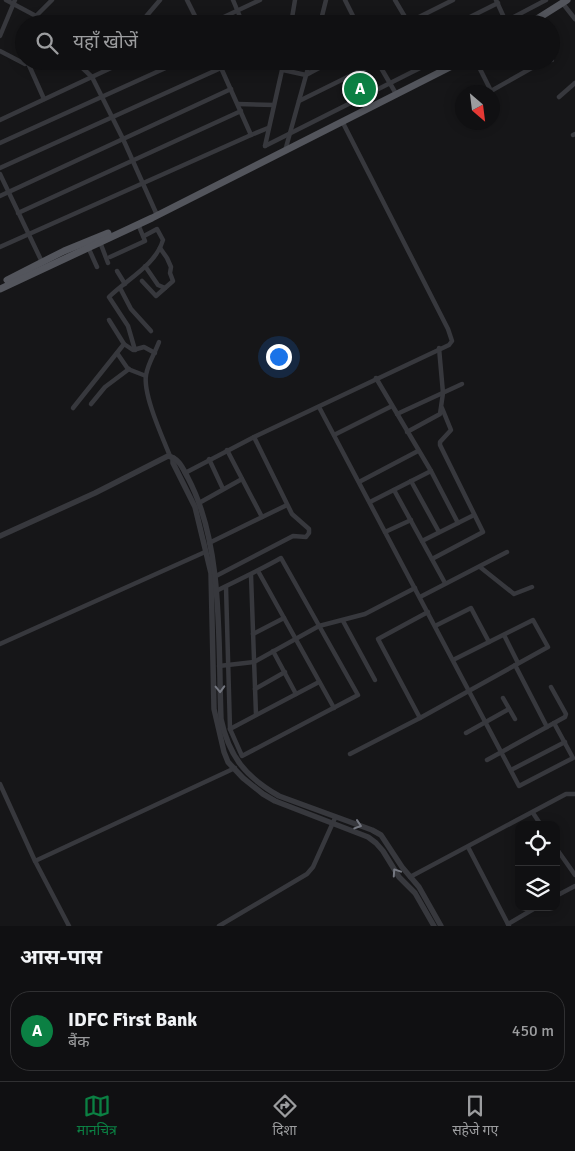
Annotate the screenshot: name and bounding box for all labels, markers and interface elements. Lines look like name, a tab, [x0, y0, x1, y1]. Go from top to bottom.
search box	[15, 15, 560, 70]
icon: search	[33, 29, 61, 57]
text: यहाँ खोजें	[73, 30, 138, 54]
pin: A	[344, 70, 376, 108]
north arrow	[455, 85, 500, 130]
your location	[266, 344, 292, 370]
one-way arrow	[214, 685, 225, 693]
one-way arrow	[353, 819, 362, 829]
map controls	[515, 821, 560, 911]
button: locate	[515, 821, 560, 866]
button: layers	[515, 866, 560, 911]
one-way arrow	[393, 869, 403, 878]
text: आस-पास	[20, 944, 102, 970]
text: IDFC First Bank	[68, 1008, 197, 1032]
text: A	[32, 1021, 42, 1041]
text: 450 m	[512, 1021, 554, 1041]
text: बैंक	[68, 1032, 89, 1052]
tab: मानचित्र	[77, 1092, 117, 1141]
tab: दिशा	[271, 1092, 299, 1141]
tab: सहेजे गए	[452, 1092, 498, 1141]

